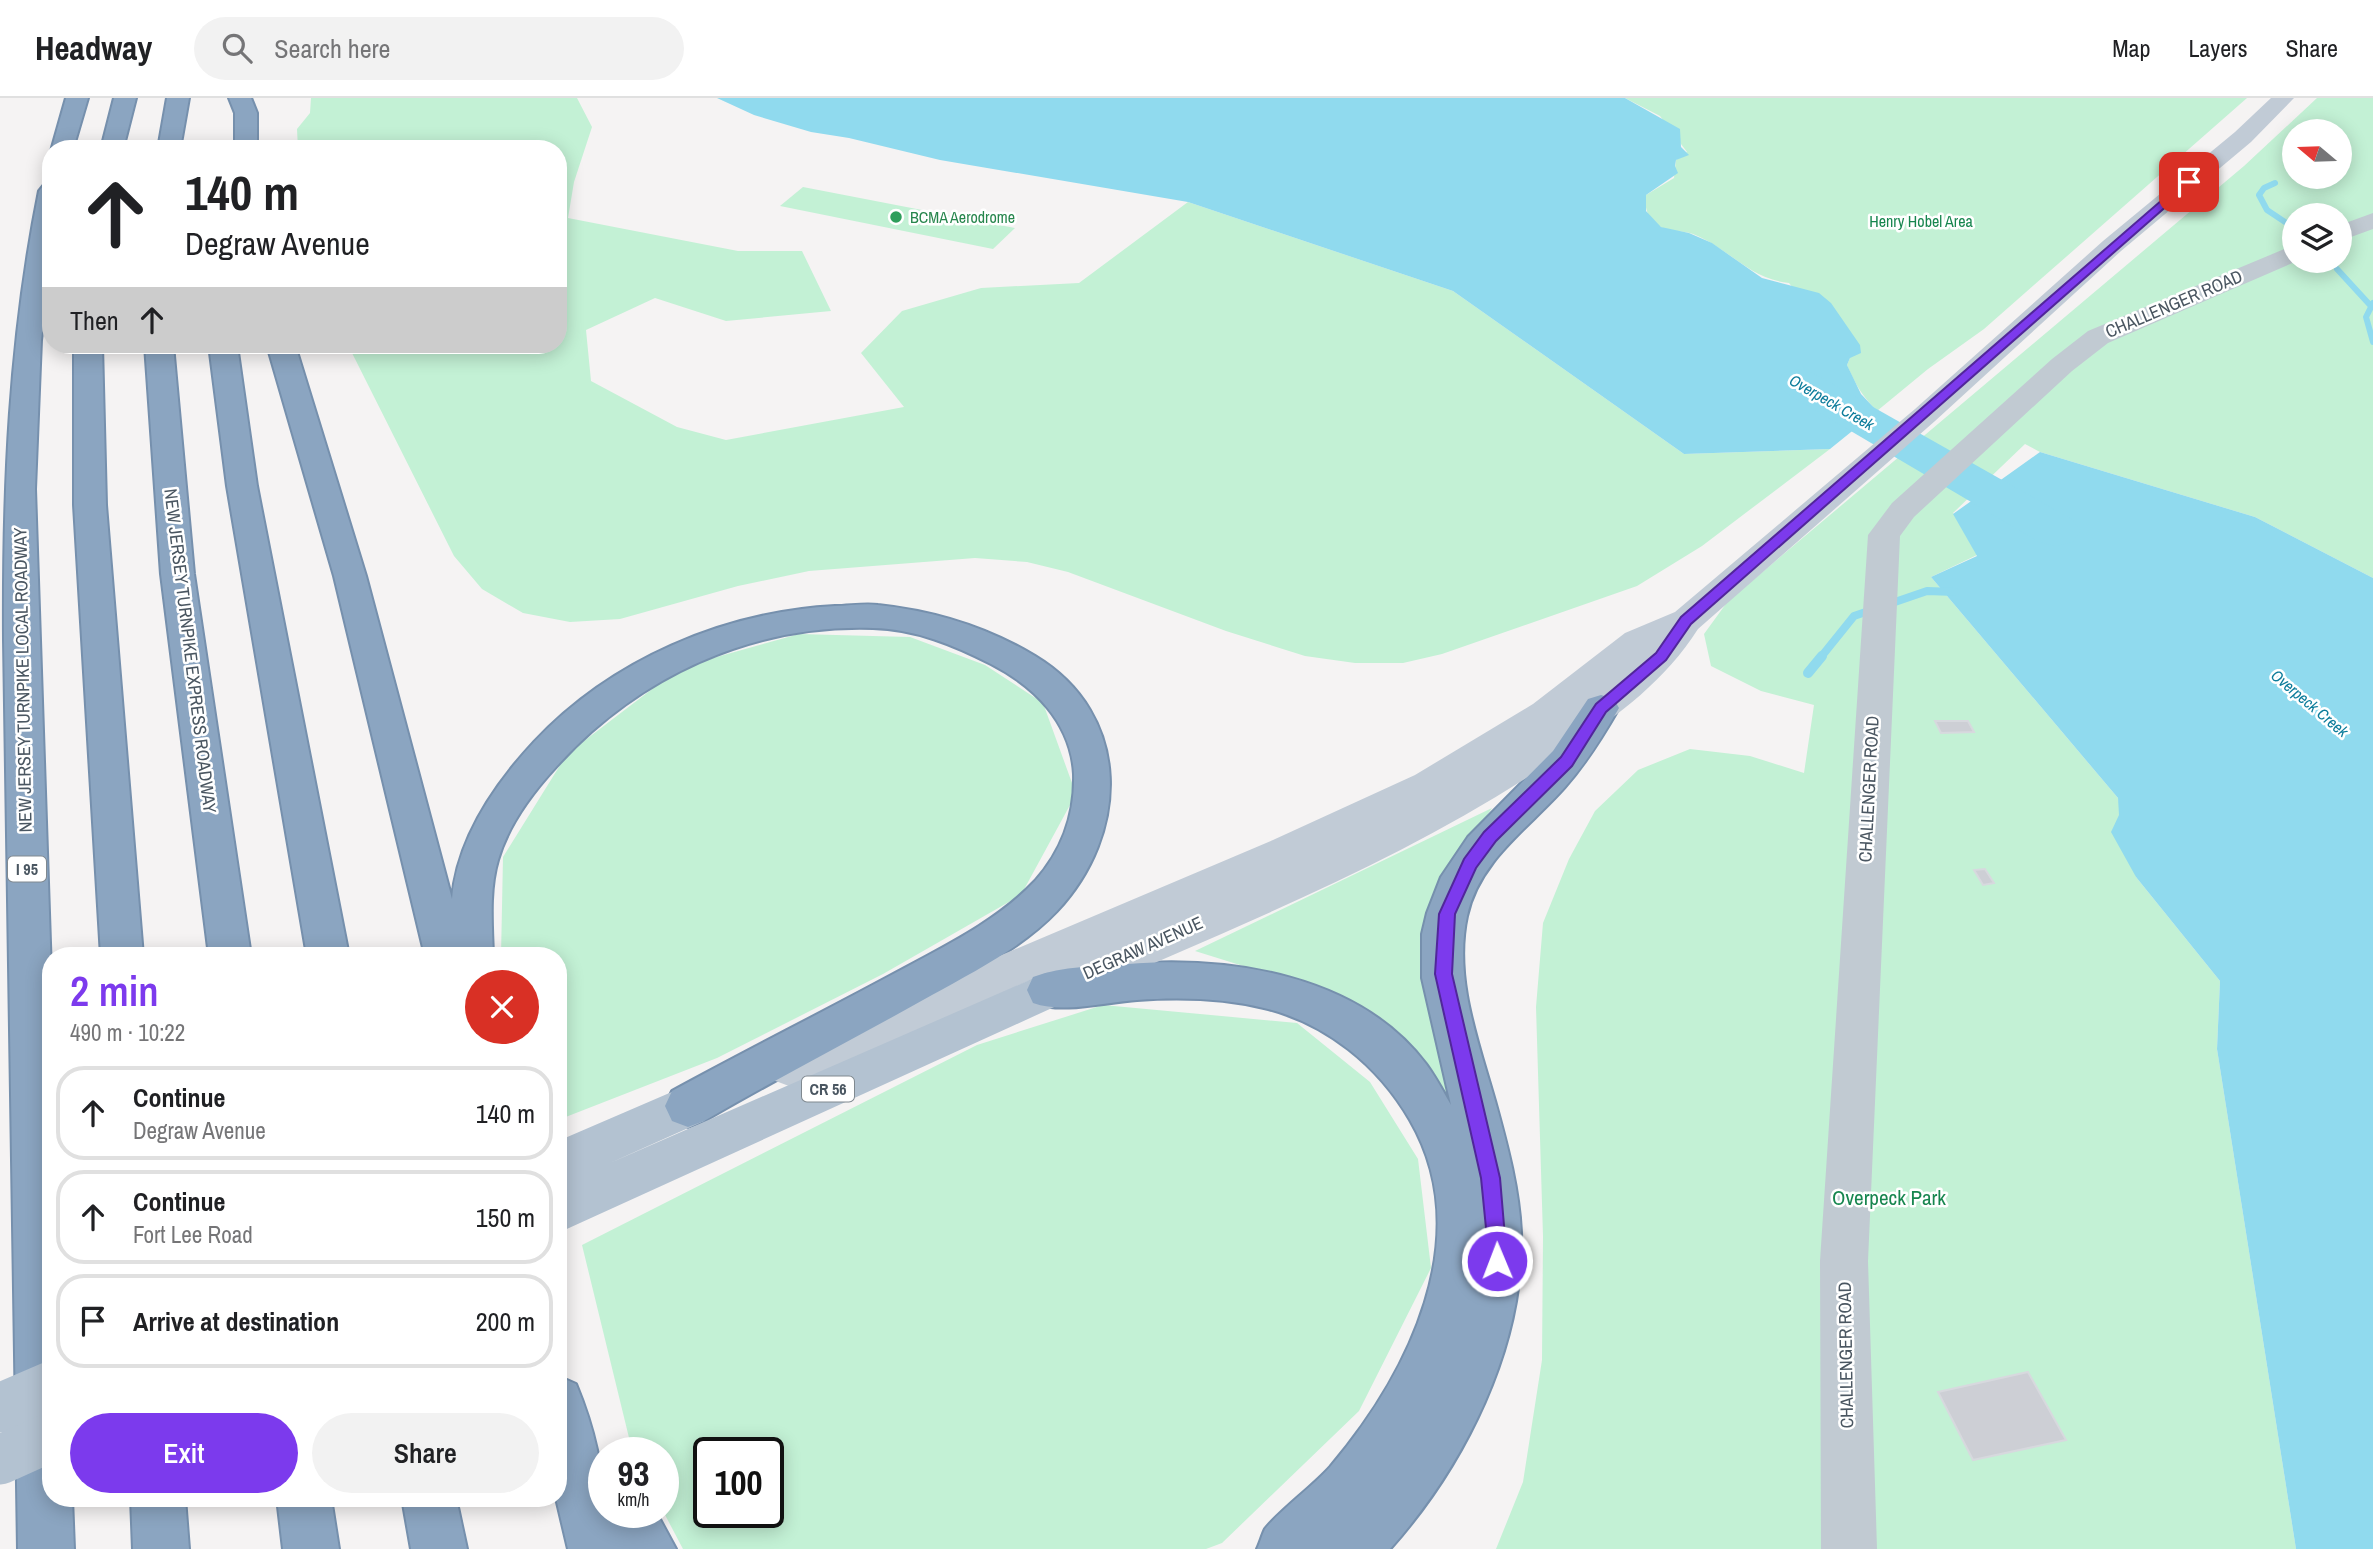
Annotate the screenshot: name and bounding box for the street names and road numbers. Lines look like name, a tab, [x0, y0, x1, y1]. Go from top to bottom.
street label: CHALLENGER ROAD	[2101, 263, 2246, 344]
street label: NEW JERSEY TURNPIKE EXPRESS ROADWAY	[158, 487, 223, 815]
street label: NEW JERSEY TURNPIKE LOCAL ROADWAY	[7, 527, 38, 833]
street label: CHALLENGER ROAD	[1852, 715, 1885, 863]
road number: I 95	[8, 856, 46, 882]
street label: DEGRAW AVENUE	[1079, 910, 1207, 985]
road number: CR 56	[802, 1077, 854, 1102]
street label: CHALLENGER ROAD	[1832, 1281, 1859, 1429]

